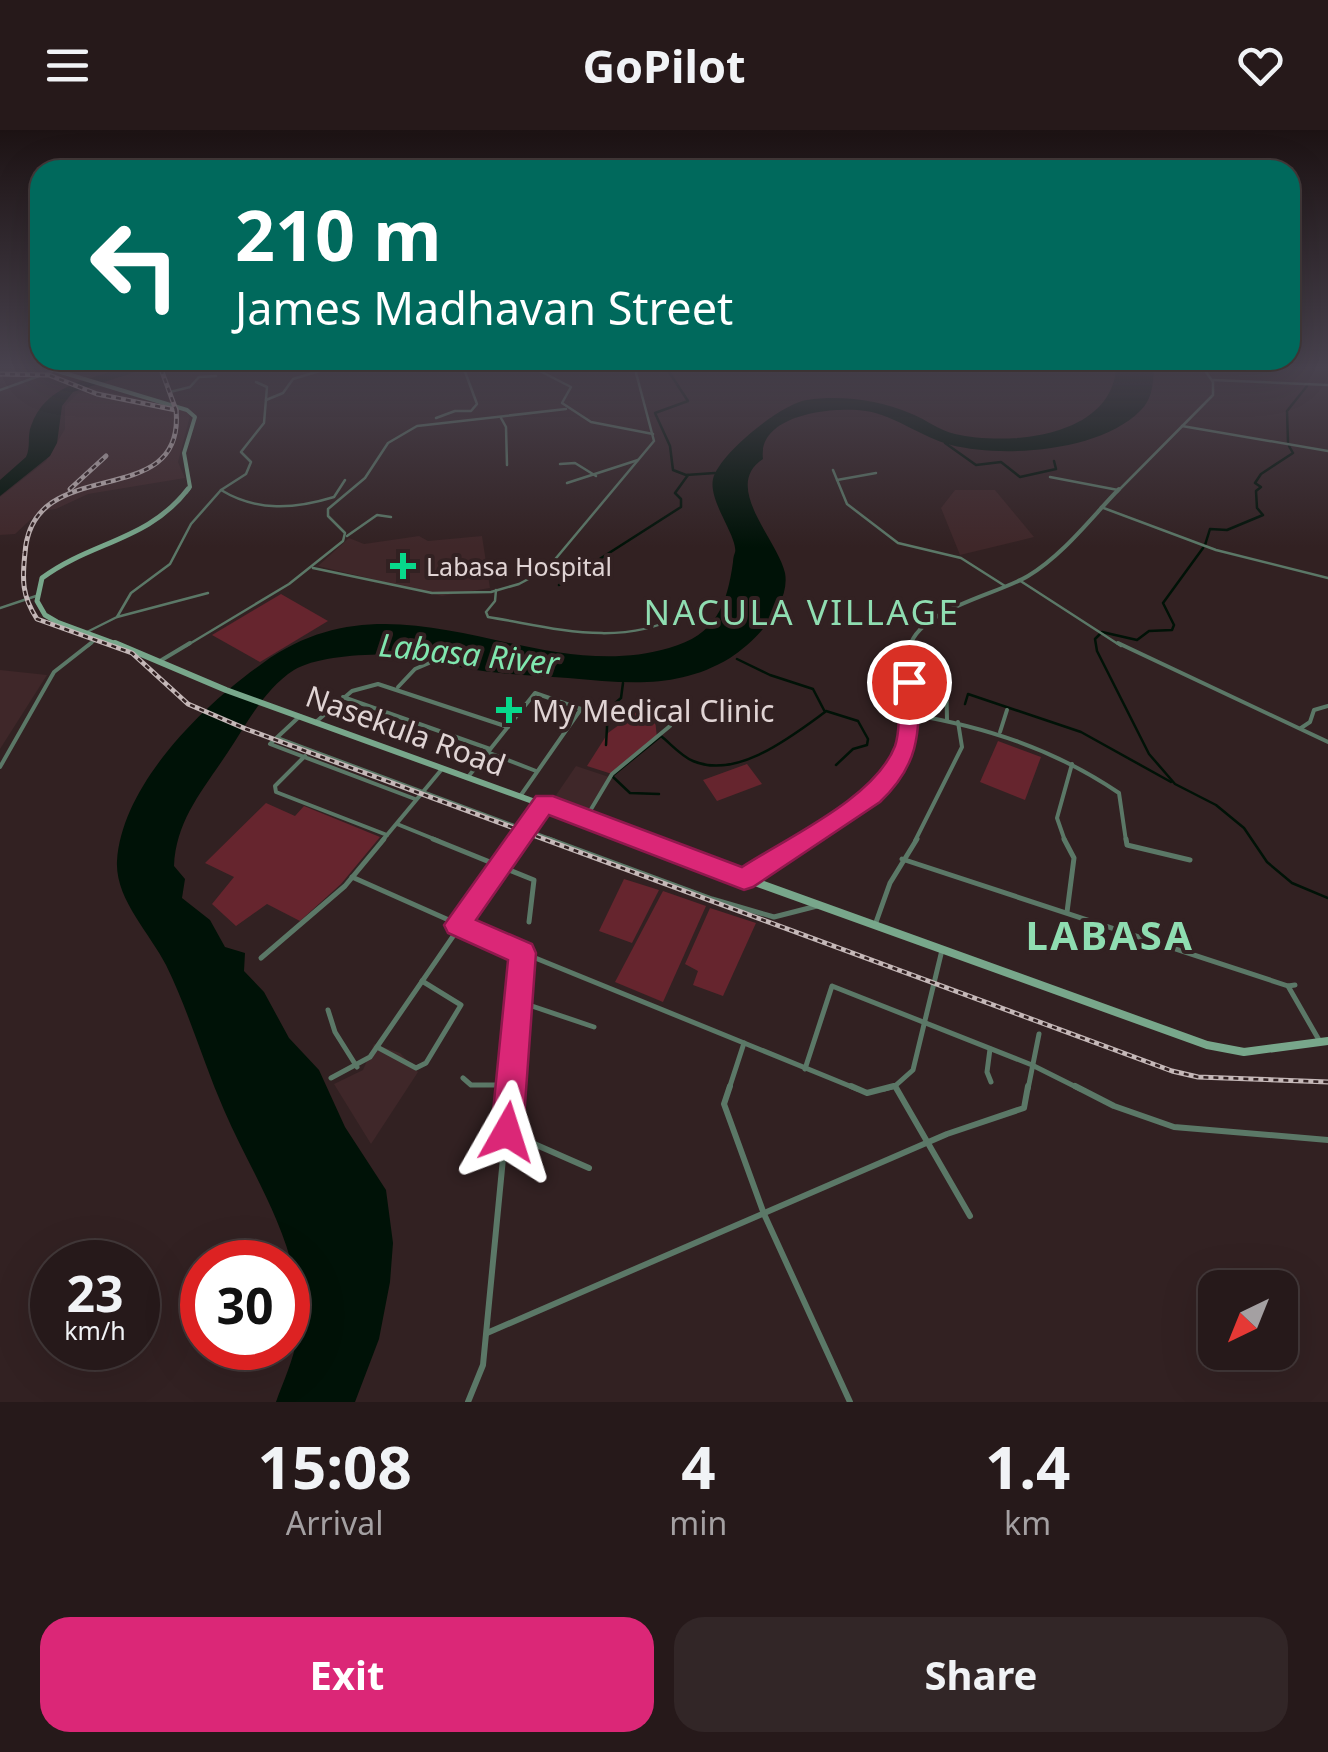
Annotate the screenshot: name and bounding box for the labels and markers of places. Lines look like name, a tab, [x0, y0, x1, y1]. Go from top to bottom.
place label: Labasa Hospital	[426, 549, 612, 583]
marker: Labasa Hospital	[390, 553, 416, 579]
pin	[867, 640, 952, 725]
place label: My Medical Clinic	[532, 690, 775, 731]
marker: My Medical Clinic	[496, 697, 522, 723]

